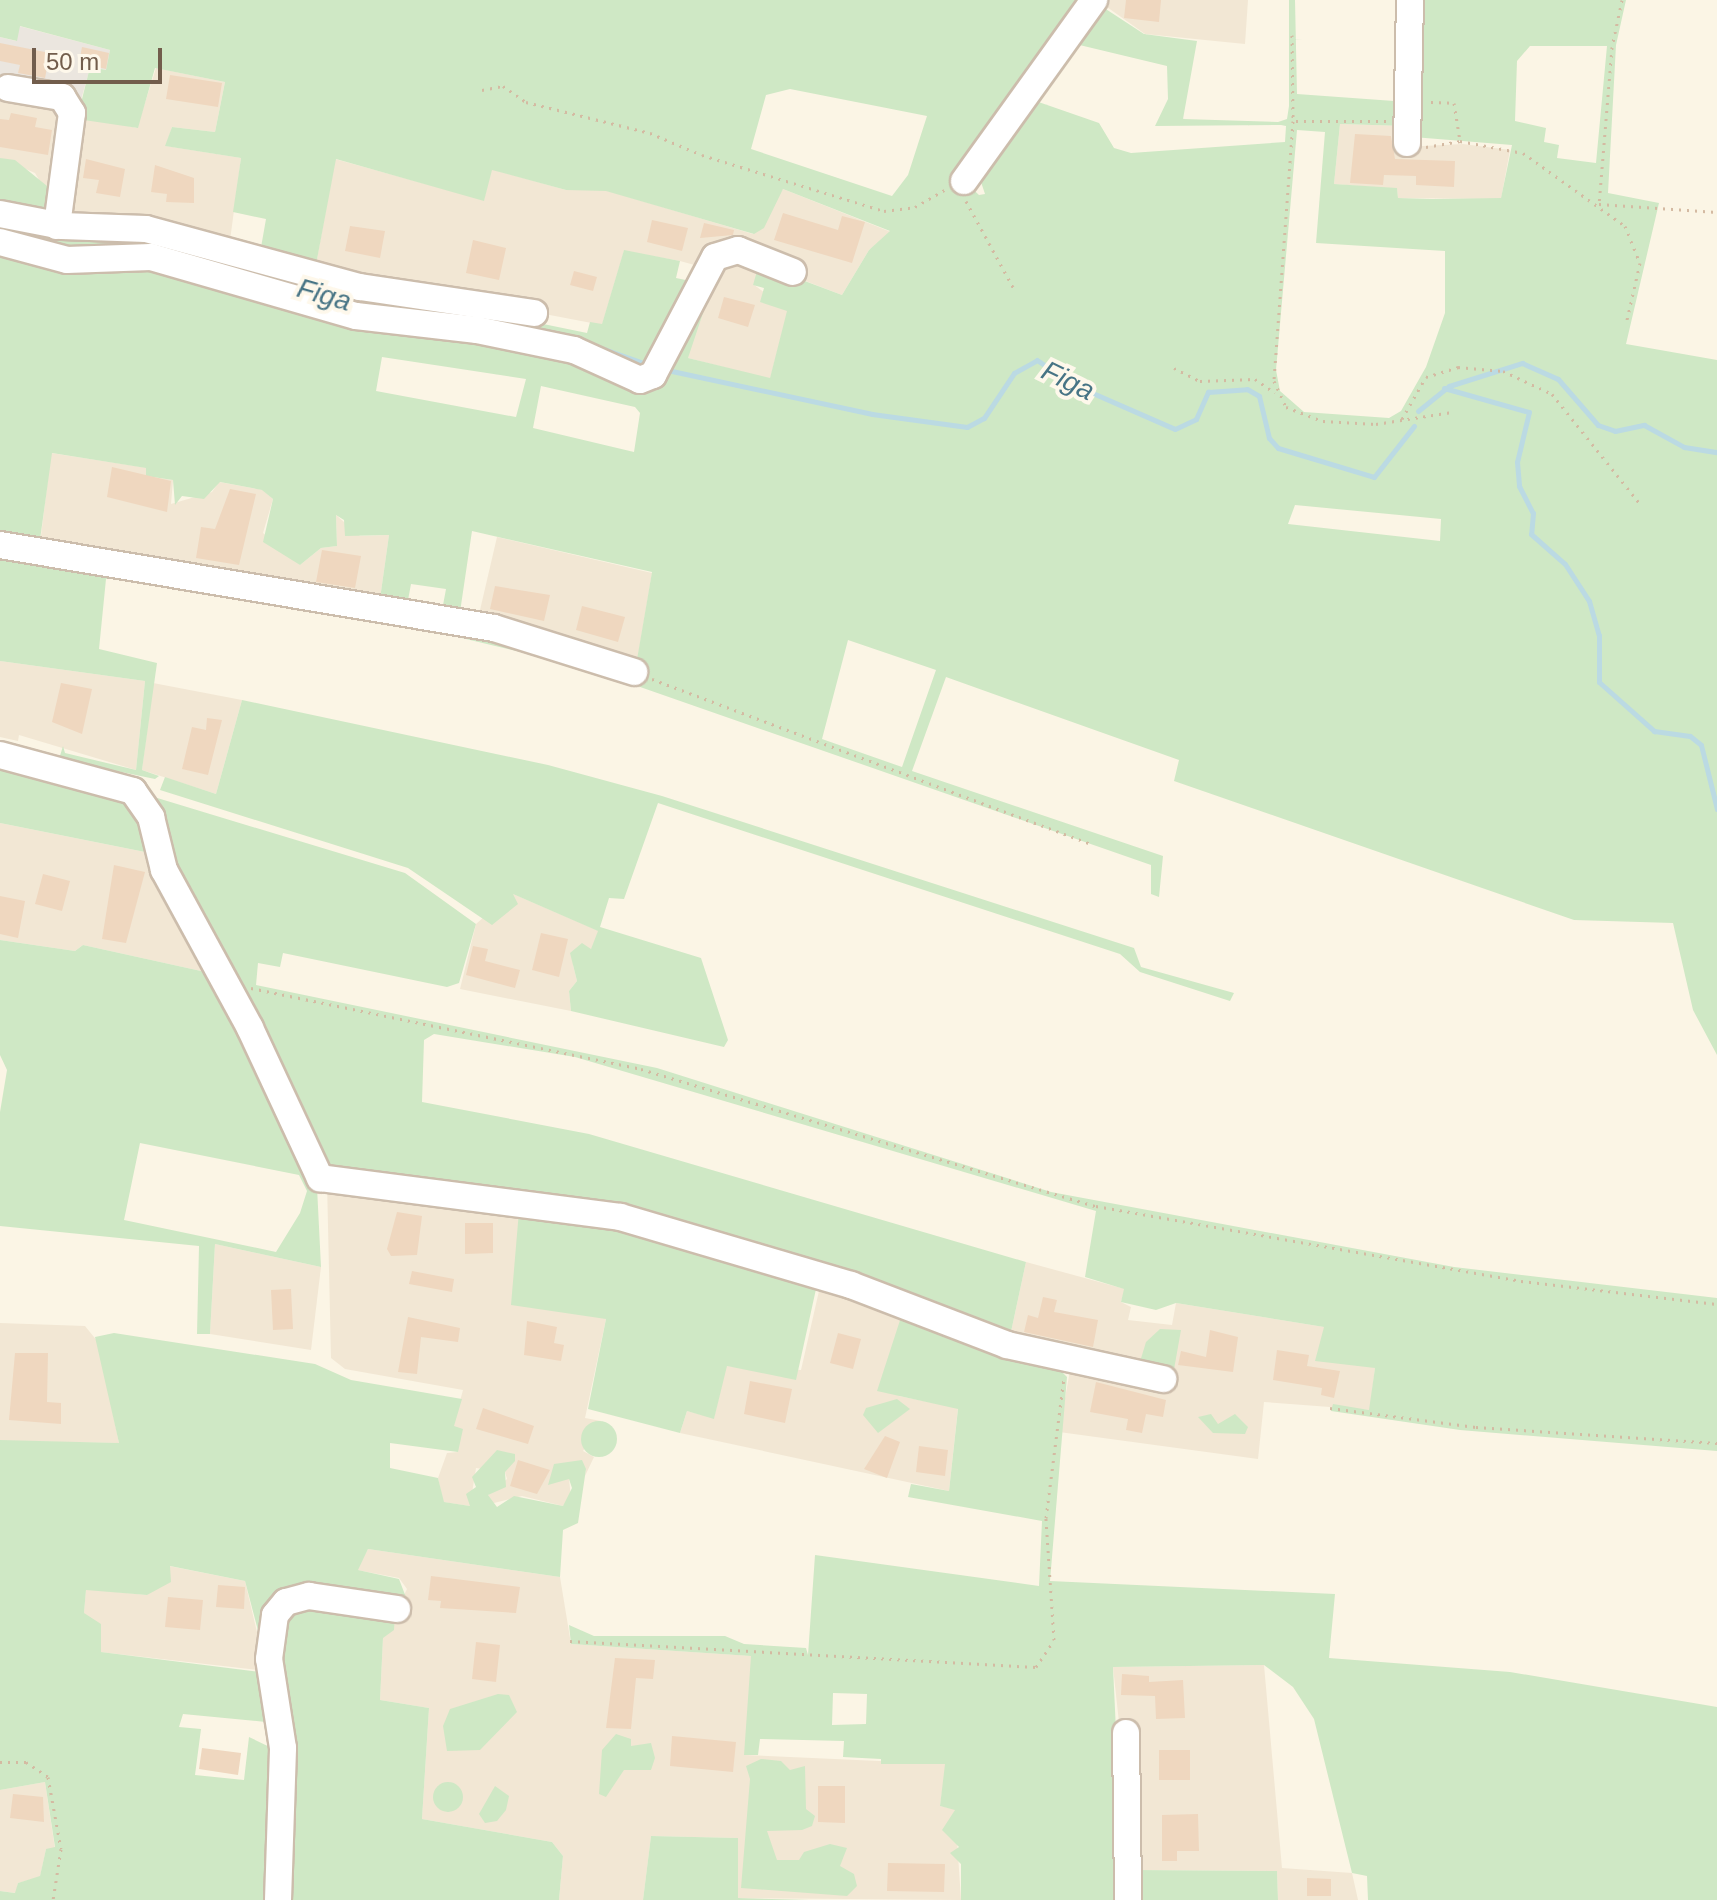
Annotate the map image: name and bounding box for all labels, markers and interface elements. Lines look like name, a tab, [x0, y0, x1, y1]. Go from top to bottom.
scale bar	[36, 32, 166, 82]
text: 50 m	[46, 48, 99, 75]
water label: Figa	[293, 271, 355, 319]
water label: Figa	[1036, 354, 1100, 408]

